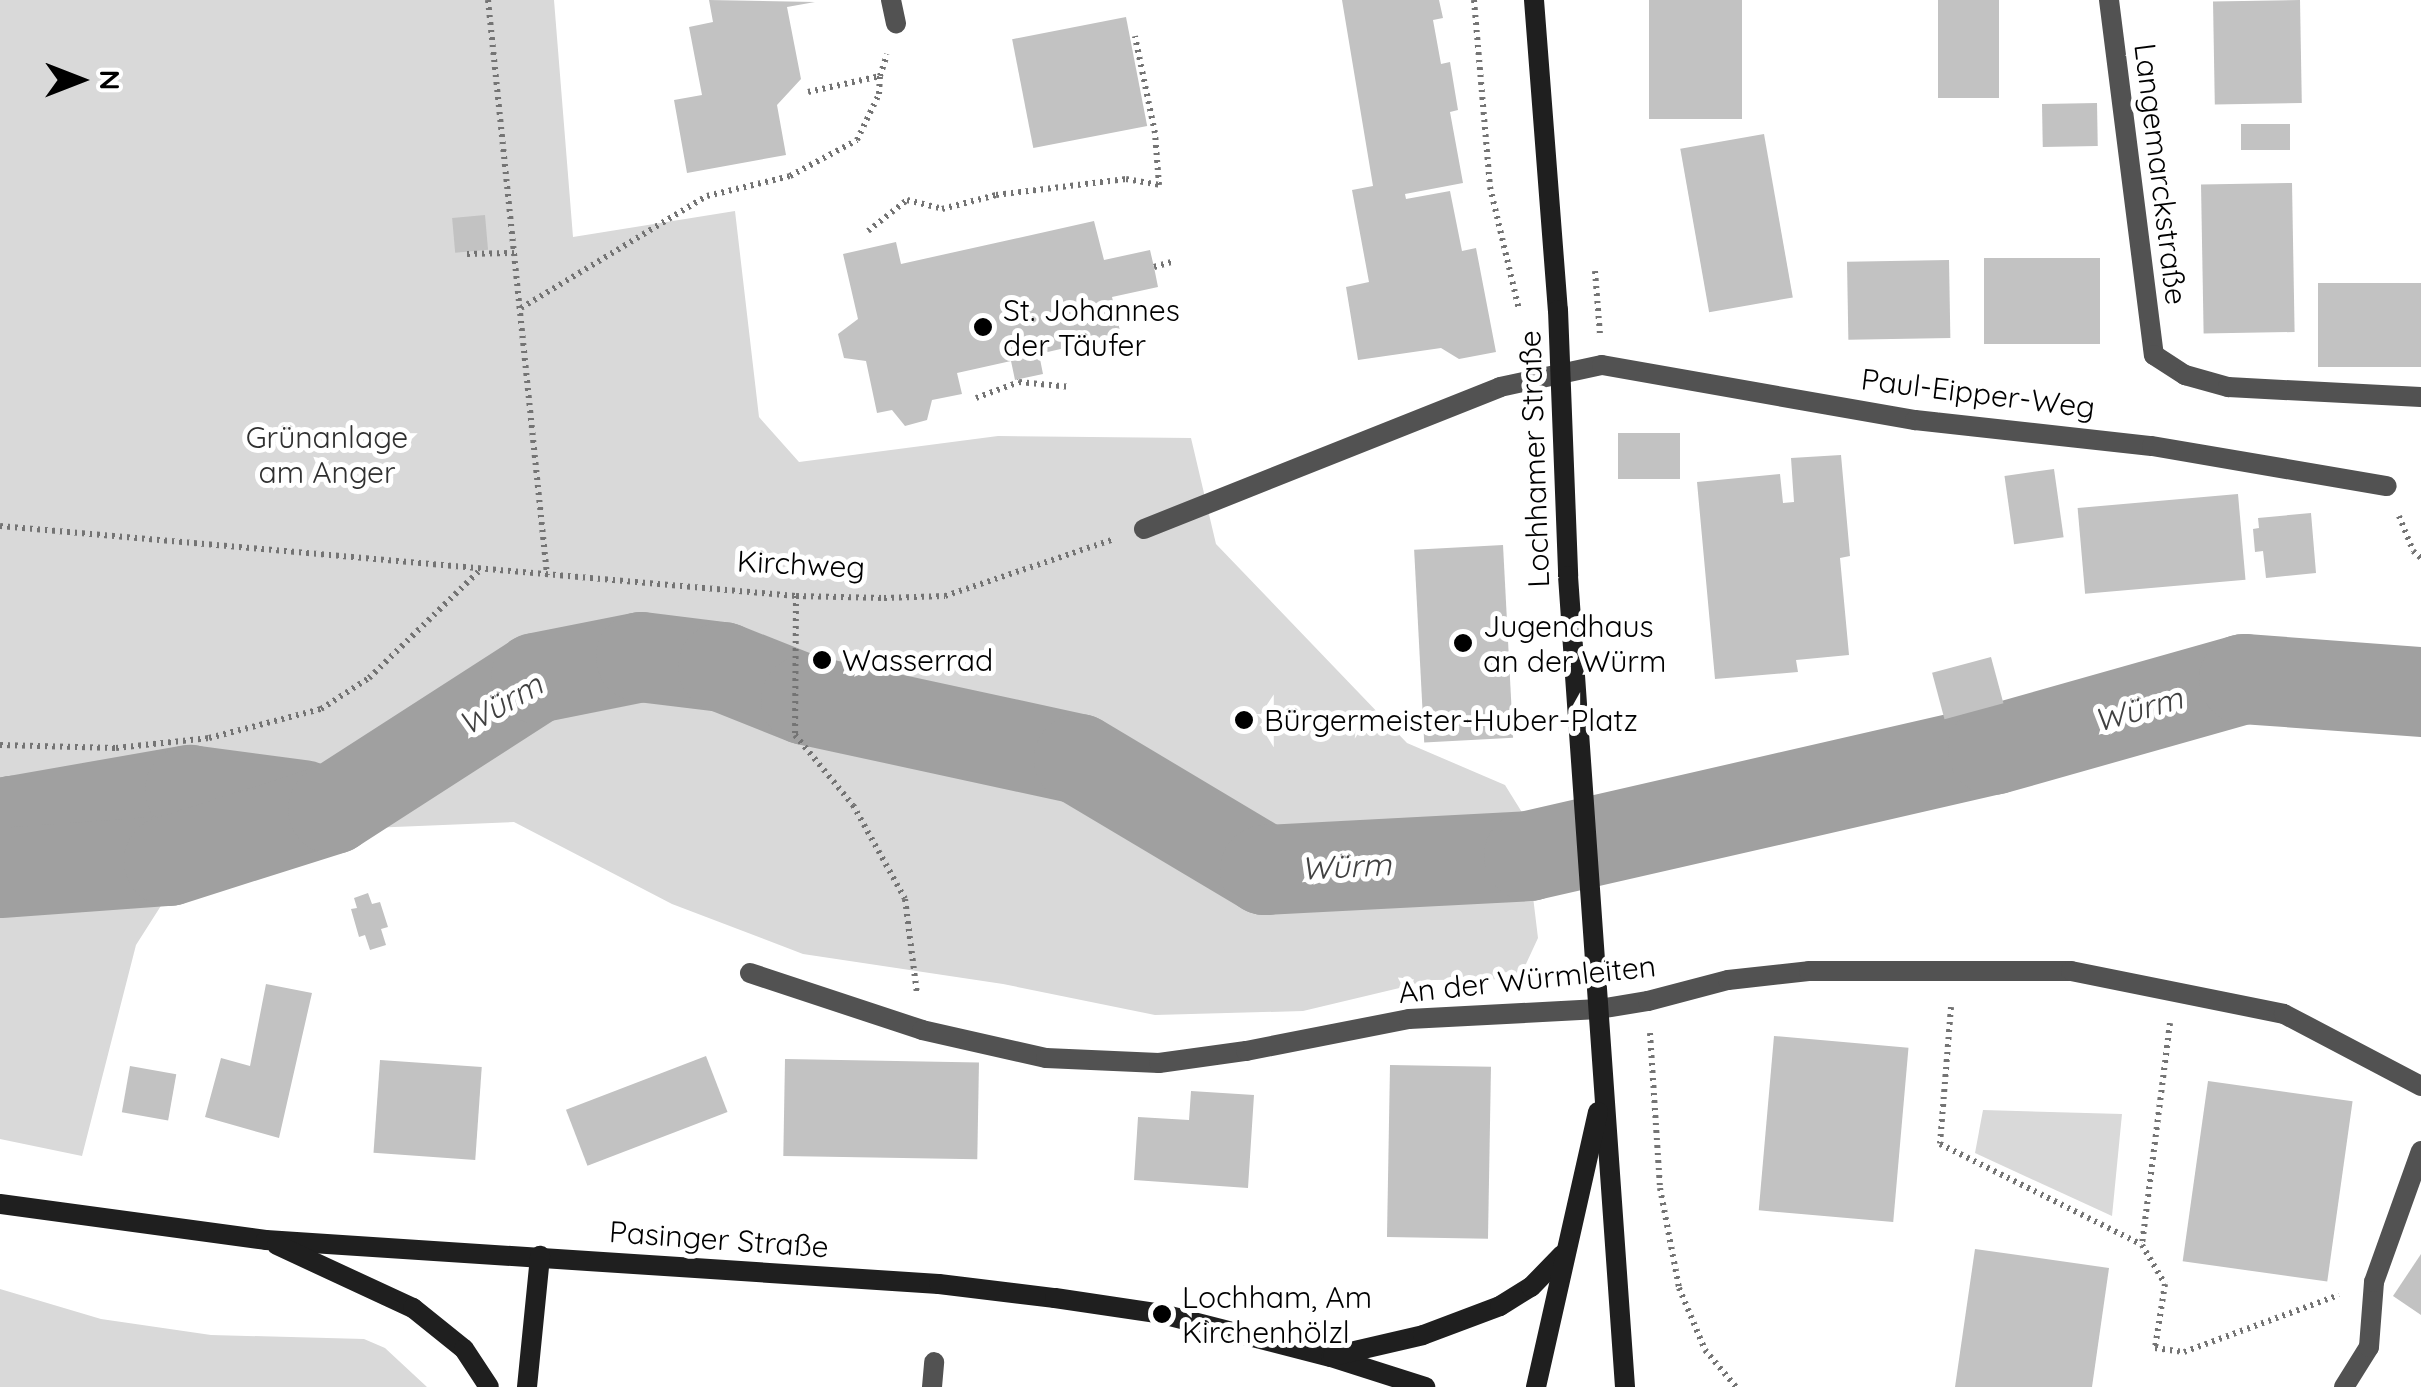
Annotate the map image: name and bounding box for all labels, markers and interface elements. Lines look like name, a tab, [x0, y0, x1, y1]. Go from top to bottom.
north arrow	[30, 30, 130, 130]
street label: Langemarckstraße	[2127, 41, 2195, 307]
text: N	[93, 70, 128, 90]
place label: St. Johannes der Täufer	[1003, 292, 1180, 362]
marker: St. Johannes der Täufer	[972, 316, 994, 338]
street label: Lochhamer Straße	[1512, 330, 1556, 588]
street label: Paul-Eipper-Weg	[1859, 361, 2097, 425]
park label: Grünanlage am Anger	[246, 419, 408, 490]
street label: Kirchweg	[736, 543, 866, 585]
place label: Jugendhaus an der Würm	[1483, 608, 1666, 678]
marker: Jugendhaus an der Würm	[1452, 632, 1474, 654]
place label: Wasserrad	[842, 642, 993, 678]
marker: Wasserrad	[811, 649, 833, 671]
water label: Würm	[451, 665, 549, 743]
water label: Würm	[2089, 678, 2187, 740]
place label: Bürgermeister-Huber-Platz	[1264, 702, 1638, 738]
marker: Bürgermeister-Huber-Platz	[1233, 709, 1255, 731]
water label: Würm	[1300, 844, 1392, 888]
street label: An der Würmleiten	[1396, 948, 1658, 1010]
street label: Pasinger Straße	[608, 1213, 830, 1265]
place label: Lochham, Am Kirchenhölzl	[1182, 1279, 1372, 1350]
marker: Lochham, Am Kirchenhölzl	[1151, 1303, 1173, 1325]

